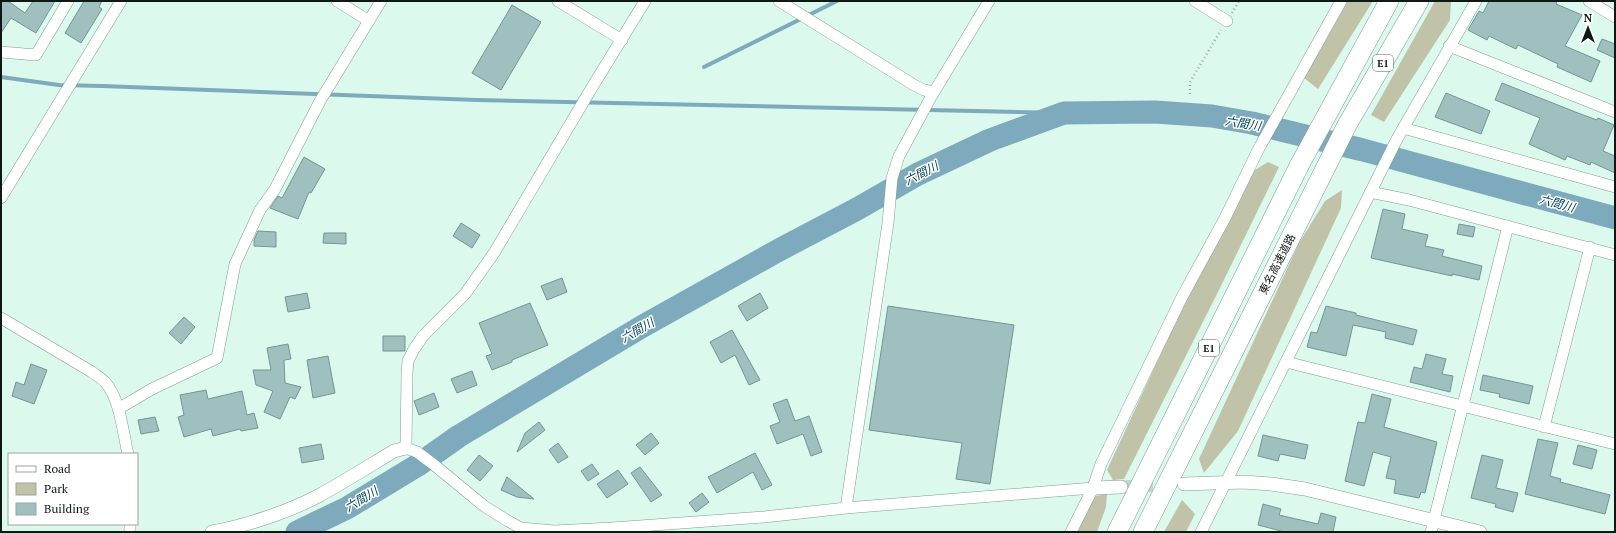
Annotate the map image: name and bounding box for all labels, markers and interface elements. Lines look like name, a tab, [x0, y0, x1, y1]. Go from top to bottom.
north arrow	[1568, 8, 1608, 48]
text: N	[1584, 11, 1593, 25]
road number: E1	[1373, 55, 1393, 71]
water label: 六間川	[1224, 113, 1264, 134]
water label: 六間川	[902, 157, 942, 188]
water label: 六間川	[1538, 191, 1578, 215]
street label: 東名高速道路	[1256, 231, 1298, 297]
water label: 六間川	[618, 314, 658, 345]
road number: E1	[1199, 340, 1219, 356]
legend	[8, 453, 138, 525]
text: Road	[44, 461, 71, 476]
text: Park	[44, 481, 69, 496]
water label: 六間川	[342, 482, 382, 515]
text: Building	[44, 501, 90, 516]

